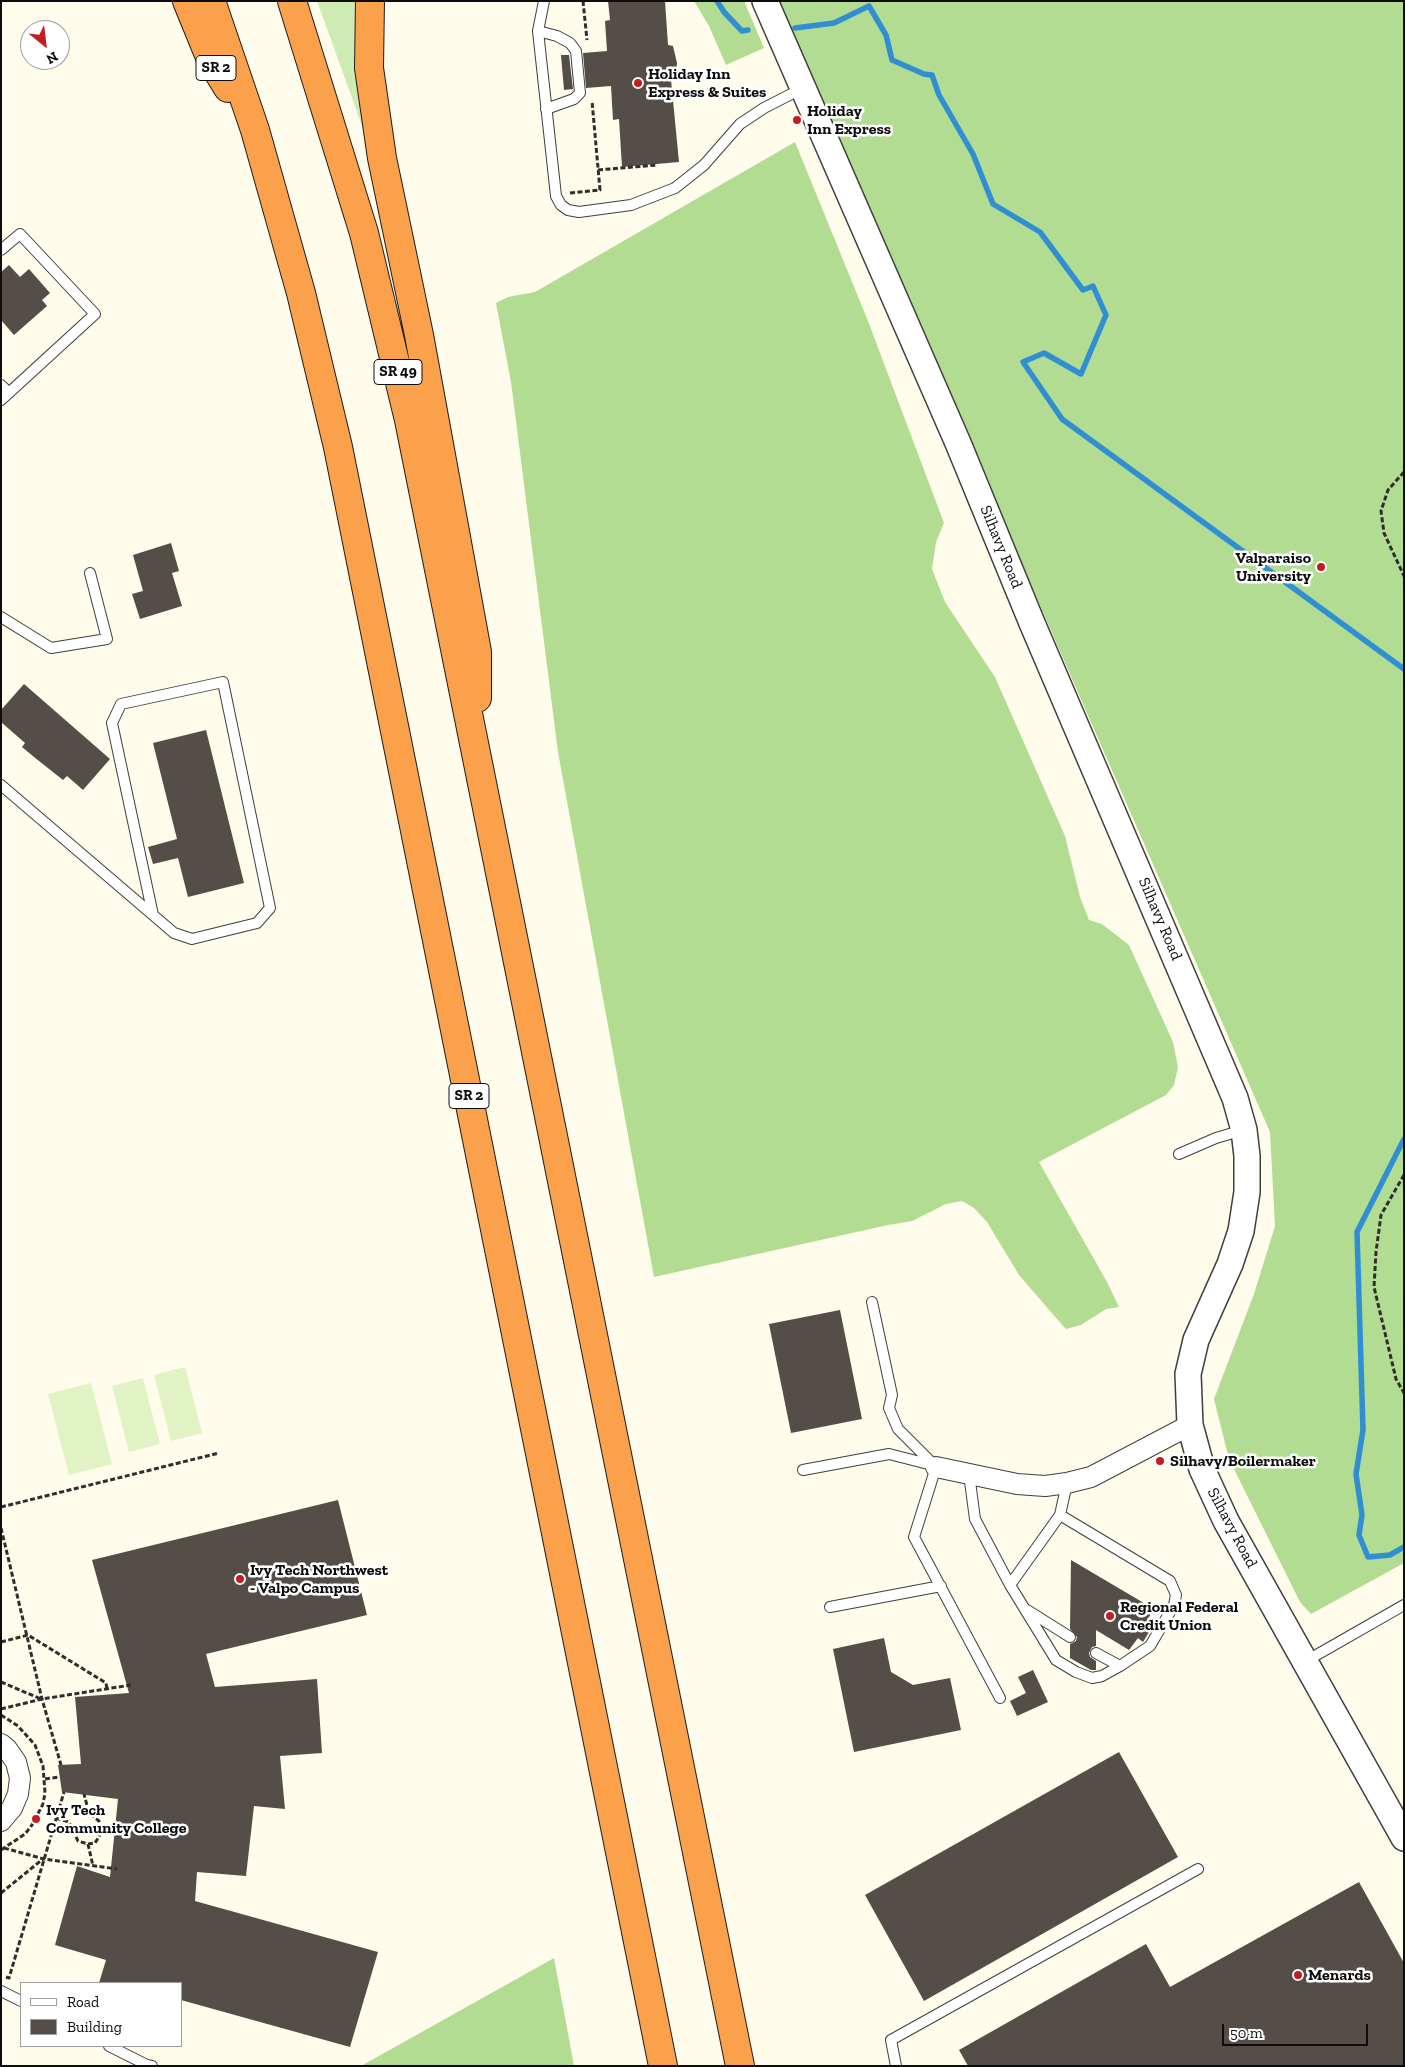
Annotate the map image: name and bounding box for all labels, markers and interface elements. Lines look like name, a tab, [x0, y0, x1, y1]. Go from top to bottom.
north arrow	[20, 20, 70, 70]
text: N	[43, 48, 61, 68]
road number: SR 2	[196, 56, 236, 80]
place label: Holiday Inn Express & Suites	[648, 64, 766, 102]
marker: Holiday Inn Express & Suites	[632, 77, 644, 89]
place label: Holiday Inn Express	[807, 101, 891, 139]
marker: Holiday Inn Express	[791, 114, 803, 126]
road number: SR 49	[374, 360, 422, 384]
street label: Silhavy Road	[976, 503, 1026, 591]
place label: Valparaiso University	[1236, 548, 1311, 586]
marker: Valparaiso University	[1315, 561, 1327, 573]
street label: Silhavy Road	[1134, 875, 1186, 963]
road number: SR 2	[449, 1084, 489, 1108]
place label: Silhavy/Boilermaker	[1170, 1451, 1316, 1471]
marker: Silhavy/Boilermaker	[1154, 1455, 1166, 1467]
street label: Silhavy Road	[1203, 1485, 1261, 1571]
place label: Ivy Tech Northwest - Valpo Campus	[250, 1560, 388, 1598]
marker: Ivy Tech Northwest - Valpo Campus	[234, 1573, 246, 1585]
place label: Regional Federal Credit Union	[1120, 1597, 1238, 1635]
marker: Regional Federal Credit Union	[1104, 1610, 1116, 1622]
place label: Ivy Tech Community College	[46, 1800, 186, 1838]
marker: Ivy Tech Community College	[30, 1813, 42, 1825]
place label: Menards	[1308, 1965, 1371, 1985]
marker: Menards	[1292, 1969, 1304, 1981]
legend	[20, 1982, 182, 2047]
text: Road	[67, 1993, 99, 2011]
scale bar	[1225, 2014, 1371, 2046]
text: Building	[67, 2018, 122, 2036]
text: 50 m	[1230, 2024, 1263, 2042]

